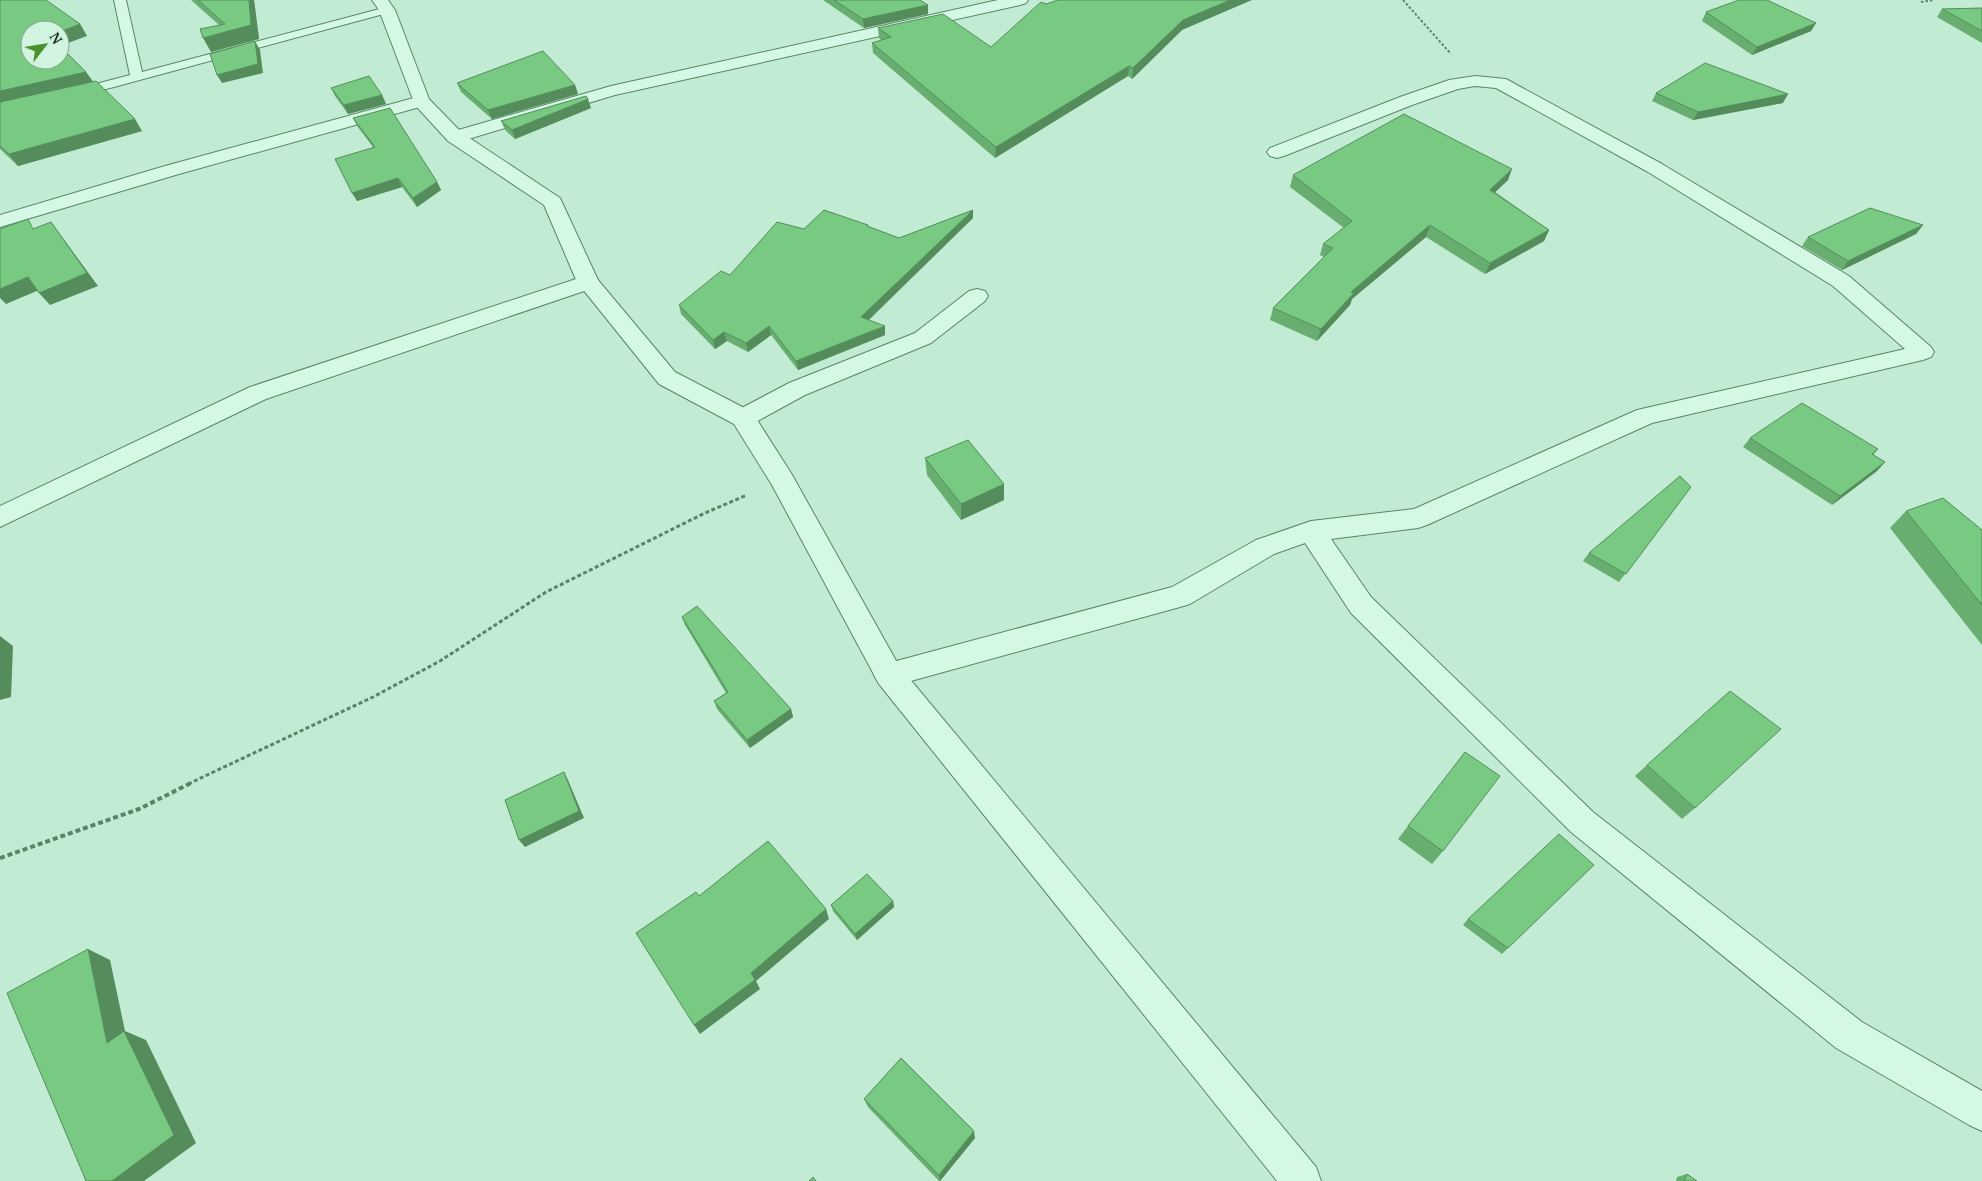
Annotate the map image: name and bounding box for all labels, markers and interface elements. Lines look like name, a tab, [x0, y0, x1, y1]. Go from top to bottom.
north arrow	[20, 20, 70, 70]
text: N	[46, 29, 68, 48]

